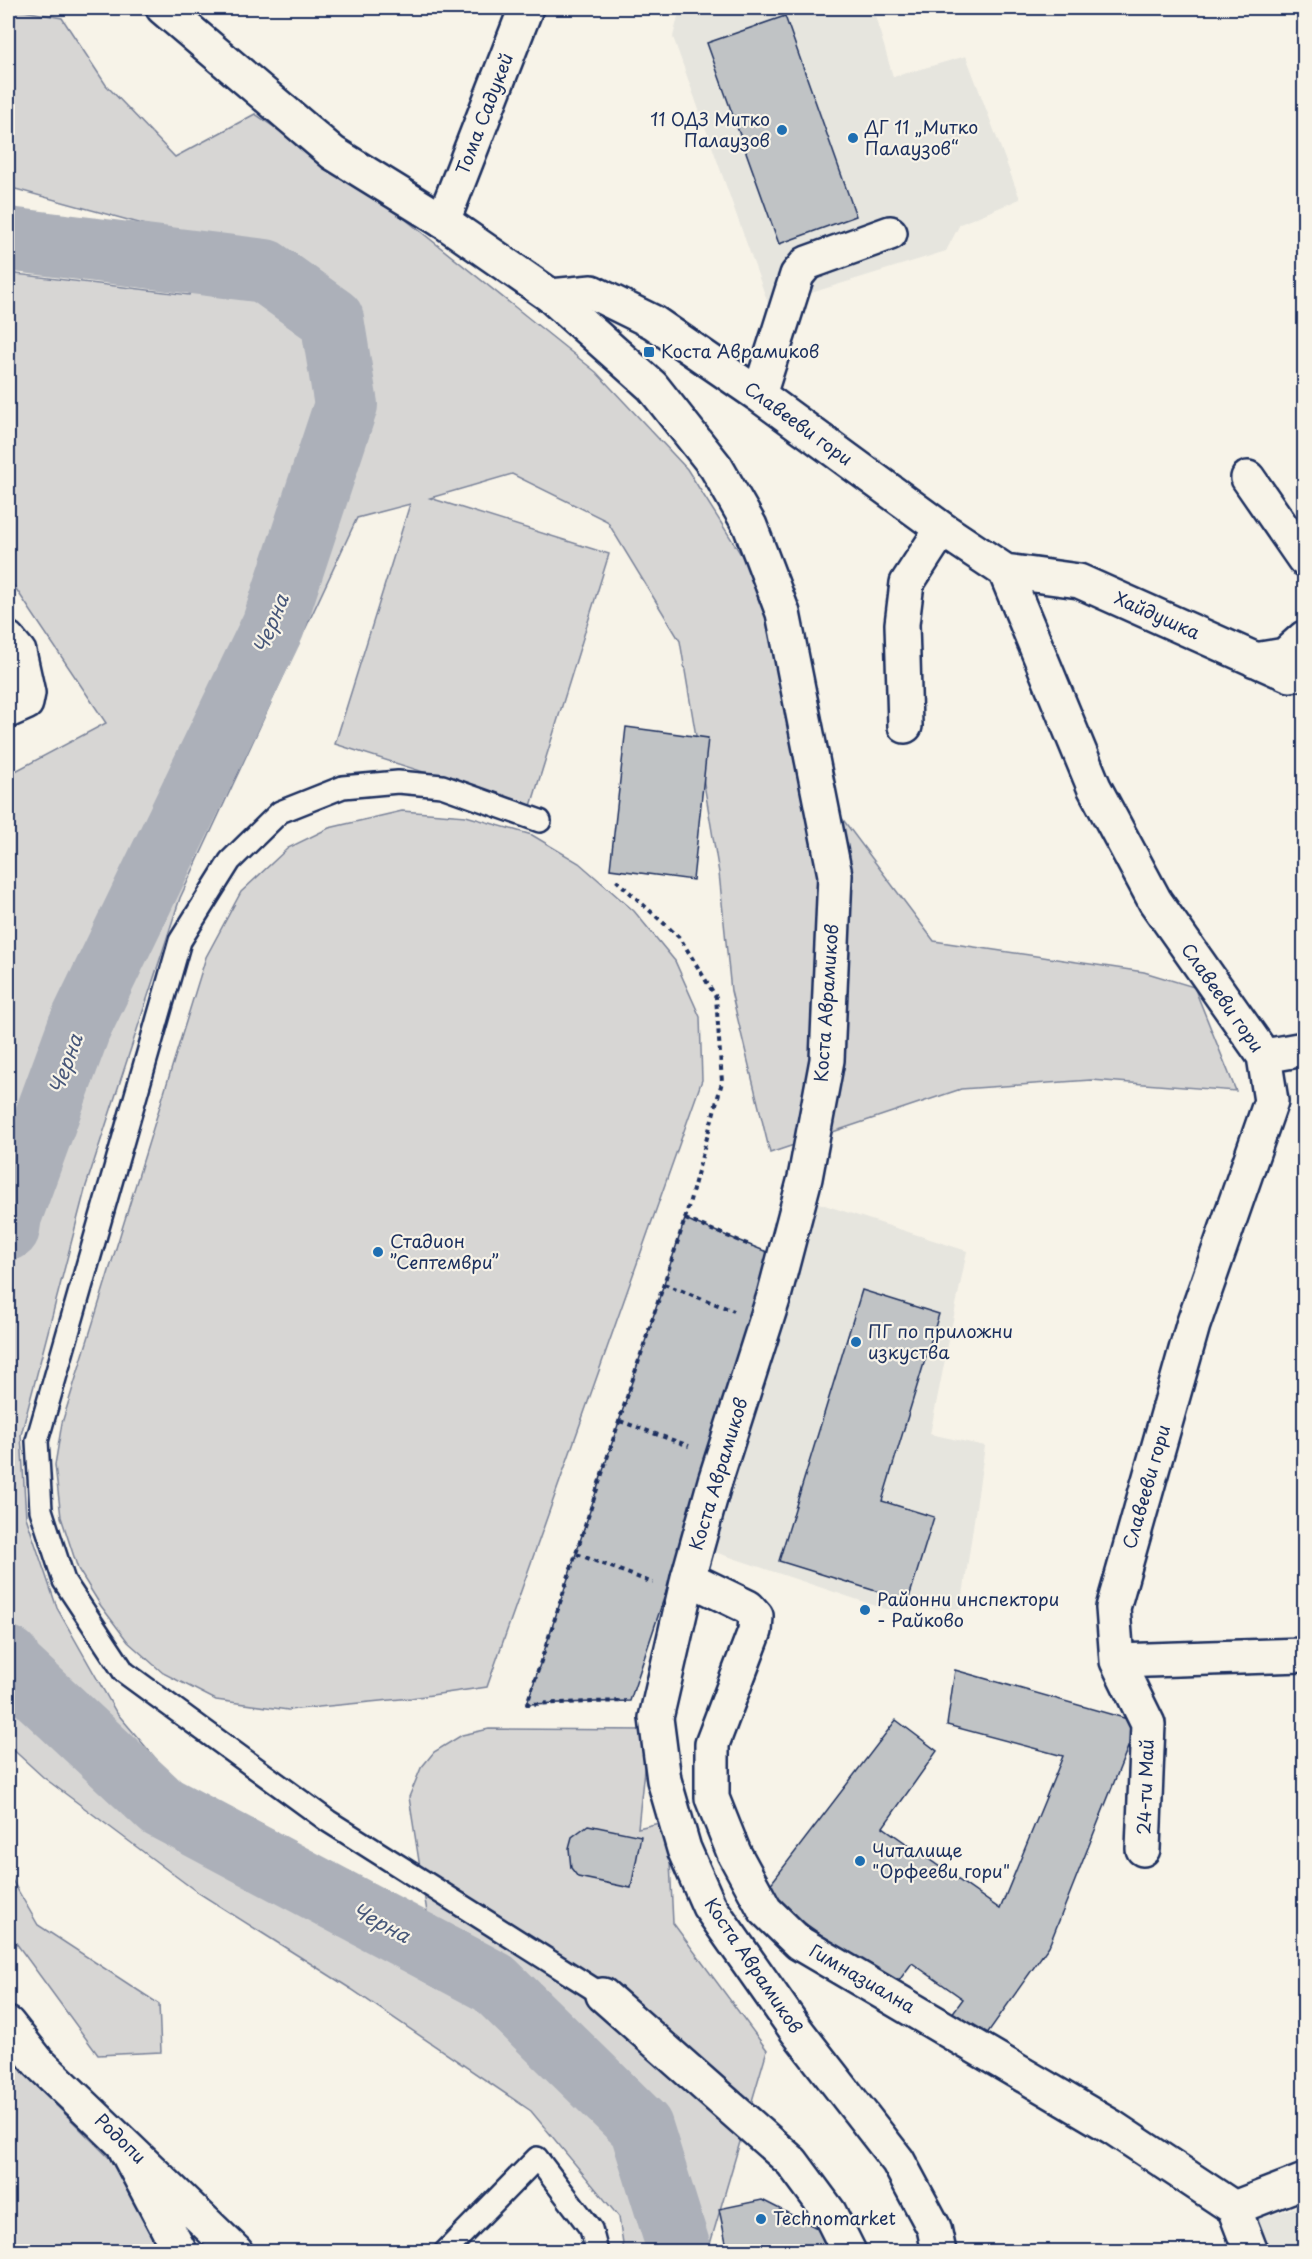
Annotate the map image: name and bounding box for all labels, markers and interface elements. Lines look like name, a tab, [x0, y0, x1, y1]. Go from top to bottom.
street label: Тома Садукей	[448, 49, 519, 178]
place label: 11 ОДЗ Митко Палаузов	[650, 105, 770, 153]
place label: ДГ 11 „Митко Палаузов“	[864, 113, 978, 161]
marker: 11 ОДЗ Митко Палаузов	[775, 123, 789, 137]
marker: ДГ 11 „Митко Палаузов“	[846, 131, 860, 145]
place label: Коста Аврамиков	[661, 337, 819, 364]
marker: Коста Аврамиков	[642, 345, 656, 359]
street label: Славееви гори	[739, 374, 859, 471]
street label: Хайдушка	[1111, 584, 1205, 646]
water label: Черна	[245, 589, 296, 658]
street label: Коста Аврамиков	[807, 923, 844, 1083]
street label: Славееви гори	[1175, 937, 1271, 1057]
water label: Черна	[40, 1029, 90, 1098]
place label: Стадион ”Септември”	[390, 1227, 499, 1275]
marker: Стадион ”Септември”	[371, 1245, 385, 1259]
place label: ПГ по приложни изкуства	[868, 1317, 1013, 1365]
marker: ПГ по приложни изкуства	[849, 1335, 863, 1349]
street label: Коста Аврамиков	[681, 1394, 754, 1553]
street label: Славееви гори	[1115, 1421, 1176, 1552]
place label: Районни инспектори - Райково	[877, 1585, 1059, 1633]
marker: Районни инспектори - Райково	[858, 1603, 872, 1617]
street label: 24-ти Май	[1129, 1739, 1160, 1835]
place label: Читалище "Орфееви гори"	[872, 1836, 1010, 1884]
marker: Читалище "Орфееви гори"	[853, 1854, 867, 1868]
street label: Коста Аврамиков	[699, 1892, 810, 2038]
water label: Черна	[347, 1894, 416, 1950]
street label: Гимназиална	[805, 1936, 921, 2019]
street label: Родопи	[89, 2107, 153, 2169]
place label: Technomarket	[773, 2204, 896, 2231]
marker: Technomarket	[754, 2212, 768, 2226]

